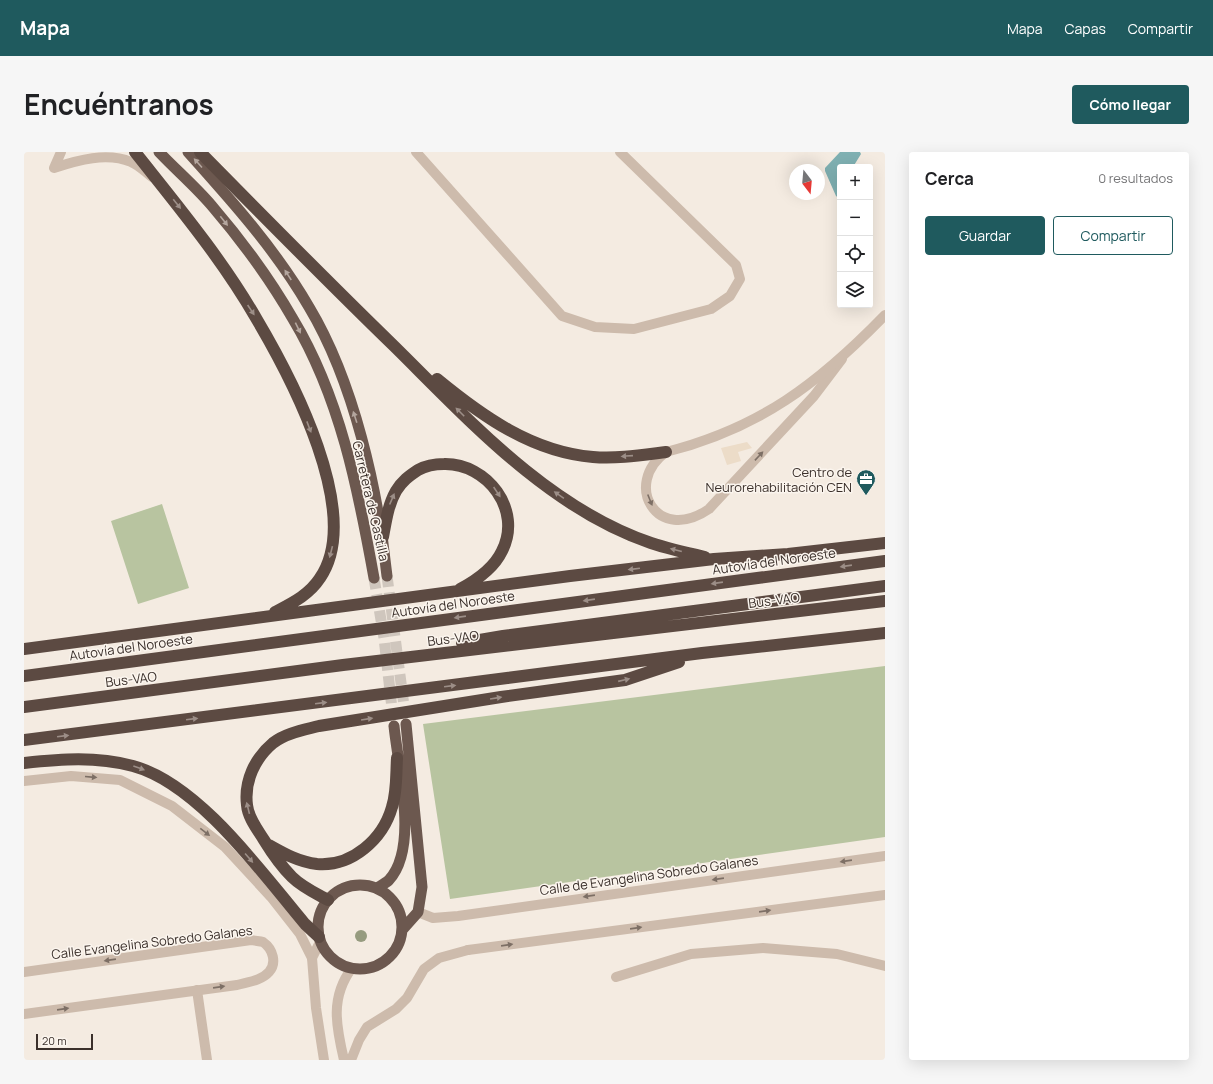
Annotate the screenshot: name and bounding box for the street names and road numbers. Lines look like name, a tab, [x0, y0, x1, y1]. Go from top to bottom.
street label: Carretera de Castilla	[348, 439, 394, 563]
street label: Autovía del Noroeste	[711, 543, 837, 579]
street label: Autovía del Noroeste	[390, 586, 516, 622]
street label: Bus-VAO	[747, 588, 801, 612]
street label: Bus-VAO	[426, 626, 480, 650]
street label: Autovía del Noroeste	[68, 629, 194, 665]
street label: Bus-VAO	[104, 667, 158, 691]
street label: Calle de Evangelina Sobredo Galanes	[539, 851, 760, 899]
street label: Calle Evangelina Sobredo Galanes	[50, 921, 254, 963]

